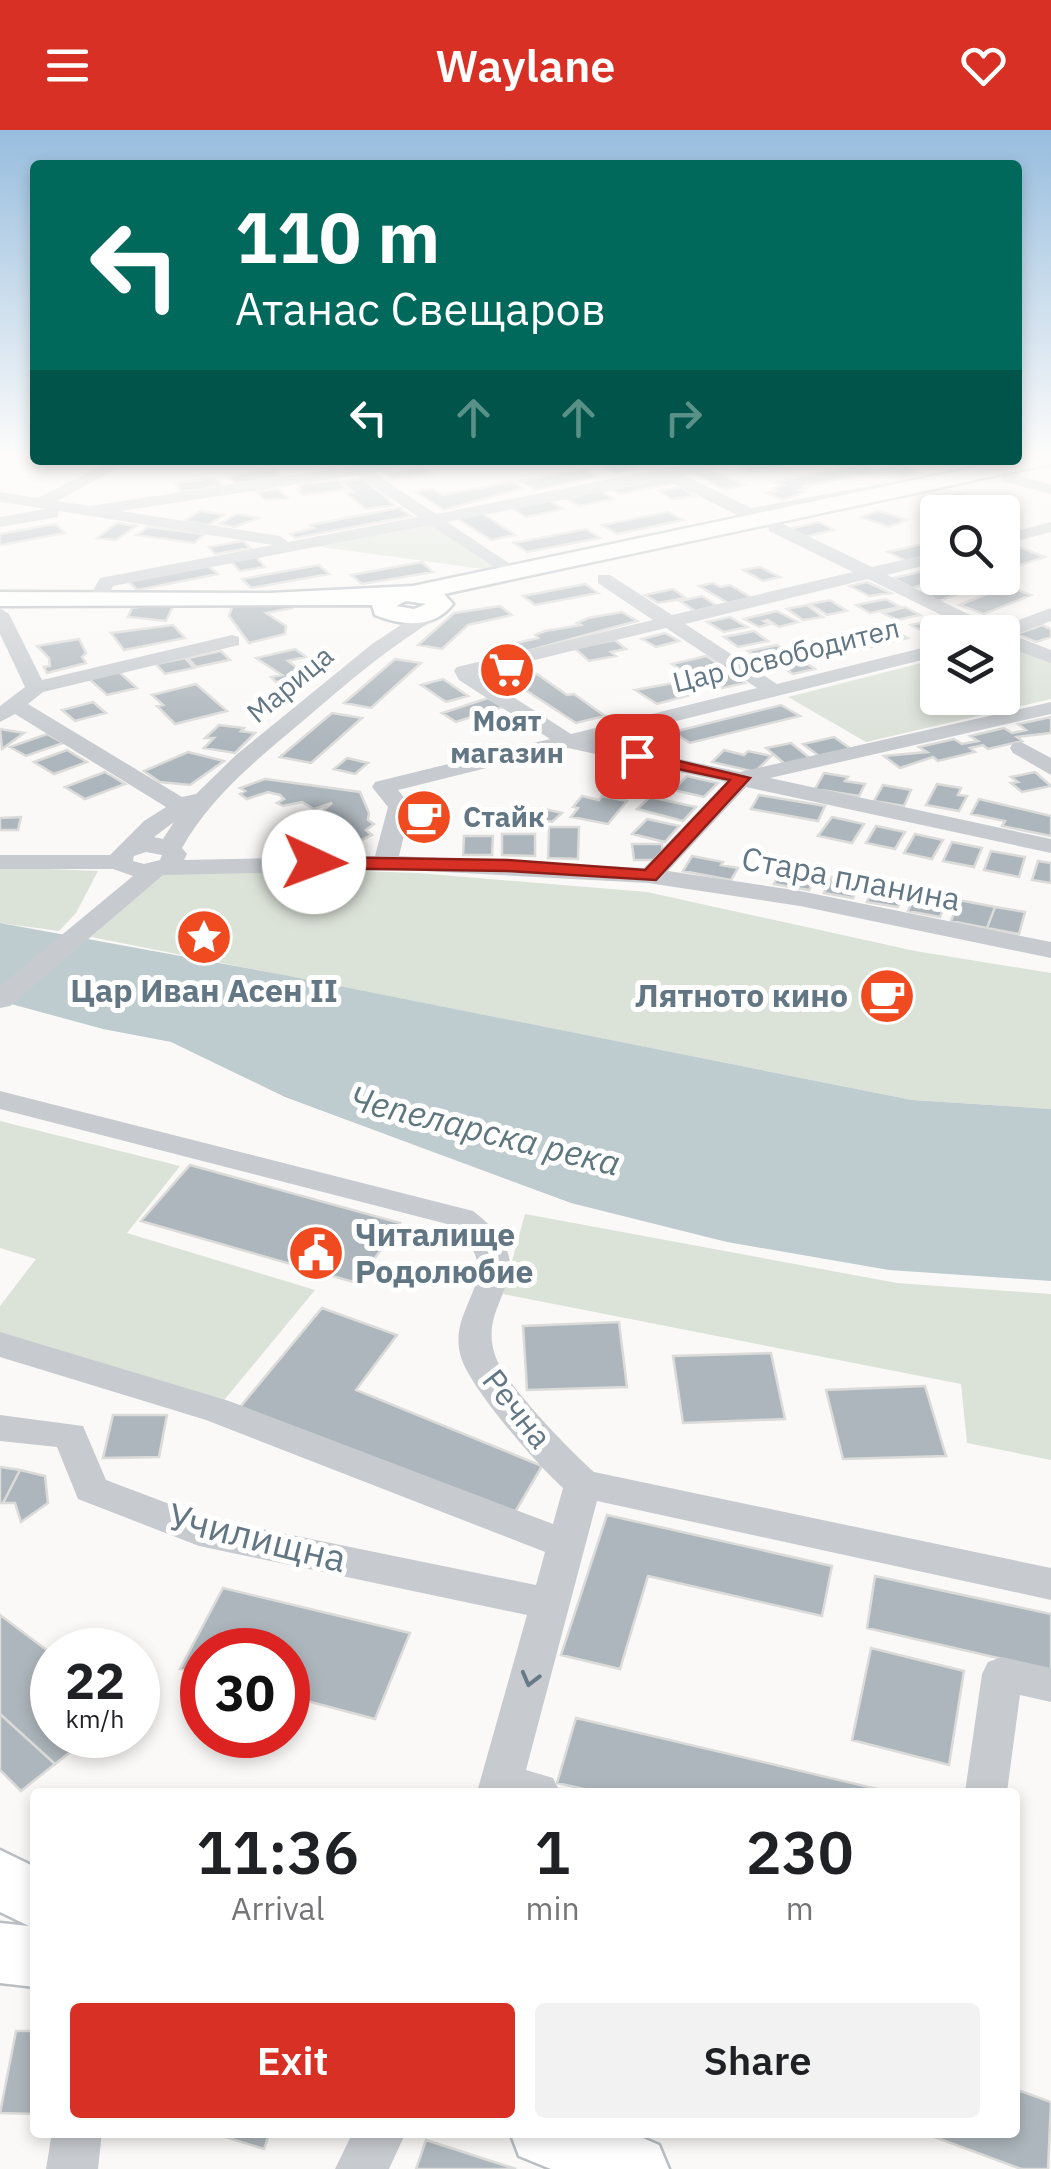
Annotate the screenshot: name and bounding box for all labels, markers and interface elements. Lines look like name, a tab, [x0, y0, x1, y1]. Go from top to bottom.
text: Waylane	[436, 36, 615, 94]
icon: menu	[40, 38, 95, 93]
icon: heart	[956, 38, 1011, 93]
text: 110 m	[235, 191, 440, 282]
icon: left	[70, 200, 200, 330]
text: Атанас Свещаров	[235, 279, 606, 337]
icon: left	[341, 390, 396, 445]
icon: ahead	[446, 390, 501, 445]
icon: ahead	[551, 390, 606, 445]
icon: right	[656, 390, 711, 445]
map controls	[920, 495, 1020, 715]
button: search	[920, 495, 1020, 595]
street label: Цар Освободител	[669, 608, 903, 701]
button: layers	[920, 615, 1020, 715]
street label: Марица	[239, 637, 341, 731]
supermarket icon: Моят магазин	[477, 640, 537, 700]
place label: Моят магазин	[450, 702, 564, 771]
pin	[595, 714, 680, 799]
icon: arrive	[610, 729, 665, 784]
cafe icon: Стайк	[394, 787, 454, 847]
place label: Стайк	[463, 798, 544, 835]
position arrow	[262, 810, 366, 914]
street label: Стара планина	[738, 836, 964, 920]
place icon: Цар Иван Асен II	[174, 907, 234, 967]
cafe icon: Лятното кино	[857, 966, 917, 1026]
place label: Цар Иван Асен II	[70, 969, 338, 1011]
place label: Лятното кино	[635, 974, 848, 1016]
water label: Чепеларска река	[345, 1074, 625, 1186]
place label: Читалище Родолюбие	[355, 1213, 534, 1292]
public building icon: Читалище Родолюбие	[286, 1223, 346, 1283]
street label: Речна	[474, 1360, 562, 1457]
street label: Училищна	[163, 1491, 352, 1582]
speed limit sign: 30	[180, 1628, 310, 1758]
text: 22	[65, 1648, 125, 1713]
one-way arrow	[520, 1670, 541, 1687]
text: km/h	[66, 1702, 124, 1735]
text: 11:36	[196, 1812, 359, 1891]
text: 1	[535, 1812, 571, 1891]
text: 230	[746, 1812, 854, 1891]
text: Arrival	[231, 1887, 324, 1929]
text: min	[525, 1887, 580, 1929]
text: m	[786, 1887, 814, 1929]
button: Exit	[70, 2003, 515, 2118]
button: Share	[535, 2003, 980, 2118]

